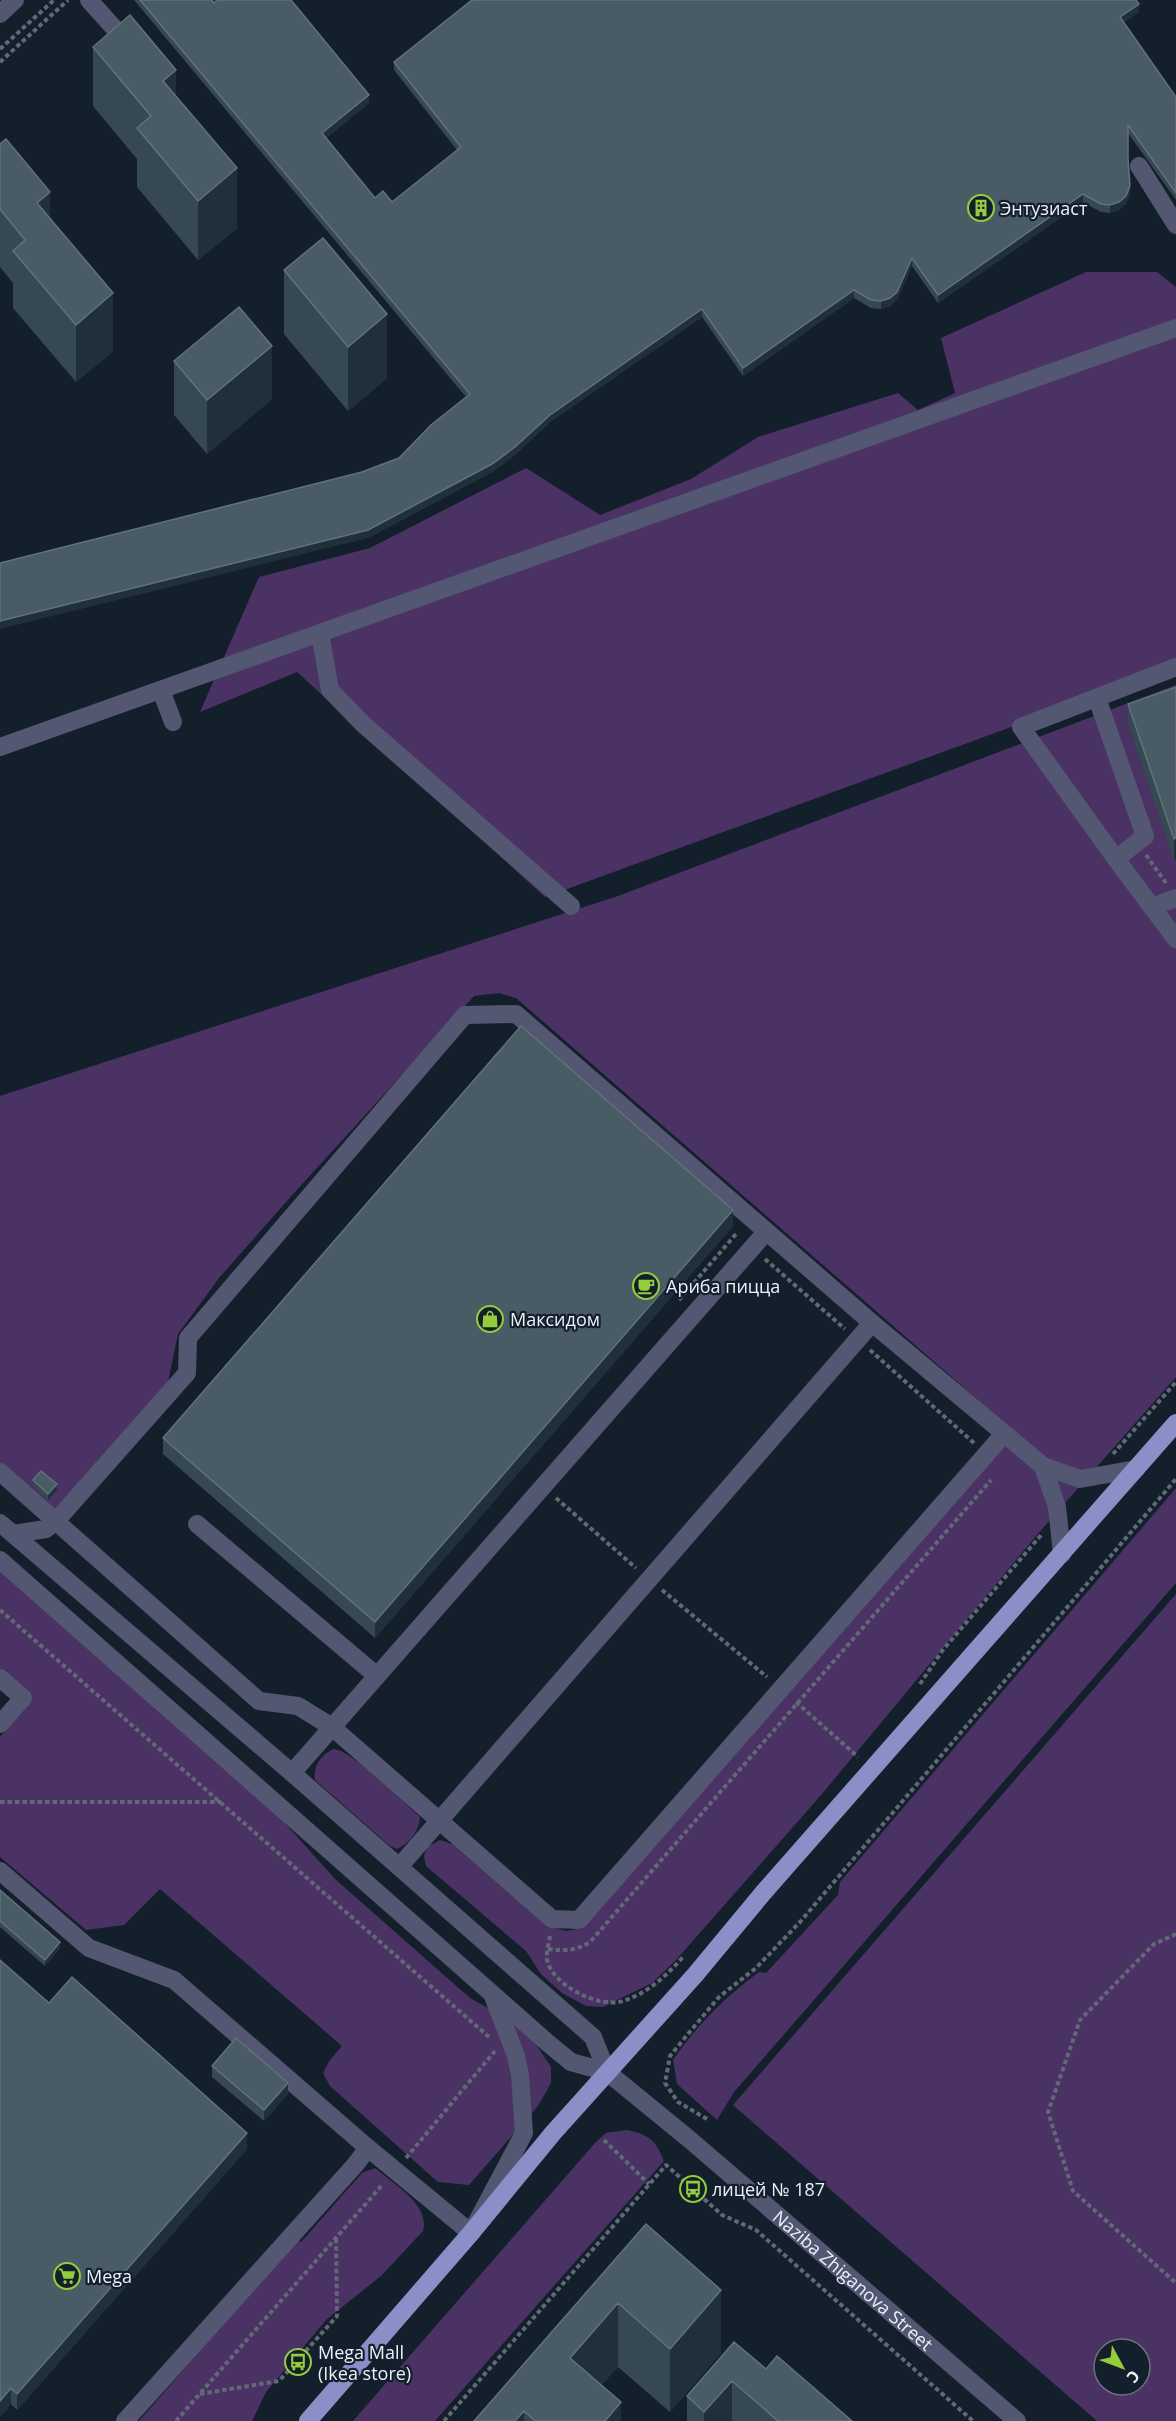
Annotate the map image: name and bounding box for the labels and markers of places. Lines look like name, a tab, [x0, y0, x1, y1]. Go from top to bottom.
building icon: Энтузиаст	[966, 193, 996, 223]
place label: Энтузиаст	[1000, 196, 1088, 220]
cafe icon: Ариба пицца	[631, 1271, 661, 1301]
place label: Ариба пицца	[666, 1274, 780, 1298]
shop icon: Максидом	[475, 1304, 505, 1334]
place label: Максидом	[510, 1307, 600, 1331]
bus stop icon: лицей № 187	[678, 2174, 708, 2204]
place label: лицей № 187	[712, 2177, 825, 2201]
supermarket icon: Mega	[52, 2261, 82, 2291]
place label: Mega	[86, 2264, 132, 2288]
place label: Mega Mall (Ikea store)	[318, 2340, 411, 2385]
bus stop icon: Mega Mall (Ikea store)	[283, 2347, 313, 2377]

